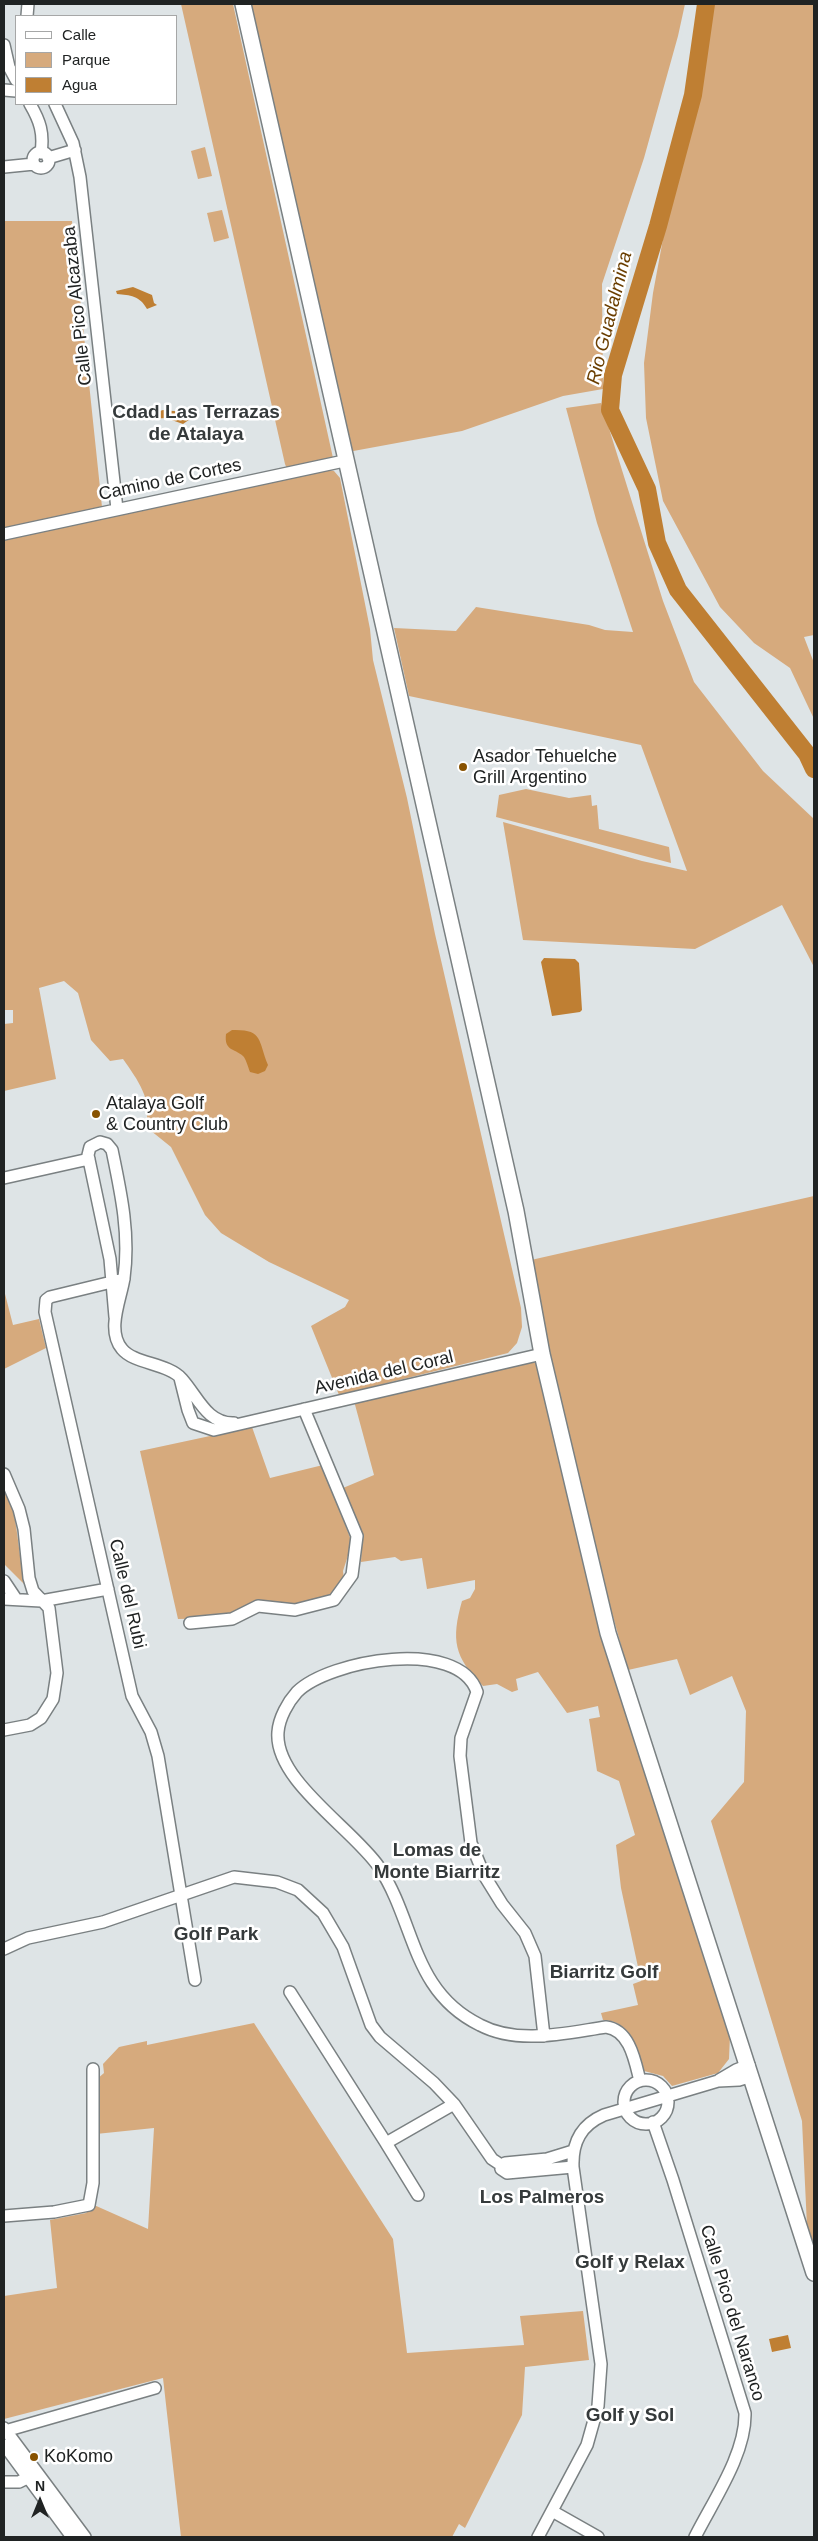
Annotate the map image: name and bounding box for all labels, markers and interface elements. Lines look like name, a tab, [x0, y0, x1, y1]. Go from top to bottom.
legend	[15, 15, 178, 105]
text: Calle	[62, 26, 96, 43]
text: Parque	[62, 51, 110, 68]
text: Agua	[62, 76, 97, 93]
street label: Calle Pico Alcazaba	[59, 225, 97, 387]
water label: Rio Guadalmina	[582, 249, 638, 387]
district label: Cdad Las Terrazas de Atalaya	[112, 402, 280, 446]
street label: Camino de Cortes	[97, 454, 243, 506]
place label: Asador Tehuelche Grill Argentino	[473, 746, 617, 789]
marker: Asador Tehuelche Grill Argentino	[457, 761, 469, 773]
place label: Atalaya Golf & Country Club	[106, 1093, 228, 1136]
marker: Atalaya Golf & Country Club	[90, 1108, 102, 1120]
street label: Avenida del Coral	[313, 1347, 455, 1399]
street label: Calle del Rubi	[104, 1537, 150, 1651]
district label: Lomas de Monte Biarritz	[374, 1840, 500, 1884]
district label: Golf Park	[174, 1924, 258, 1946]
district label: Biarritz Golf	[550, 1962, 658, 1984]
district label: Los Palmeros	[480, 2187, 604, 2209]
street label: Calle Pico del Naranco	[695, 2222, 769, 2404]
district label: Golf y Relax	[575, 2252, 685, 2274]
district label: Golf y Sol	[586, 2405, 674, 2427]
place label: KoKomo	[44, 2446, 113, 2468]
marker: KoKomo	[28, 2451, 40, 2463]
north arrow	[15, 2476, 65, 2526]
text: N	[35, 2478, 45, 2494]

